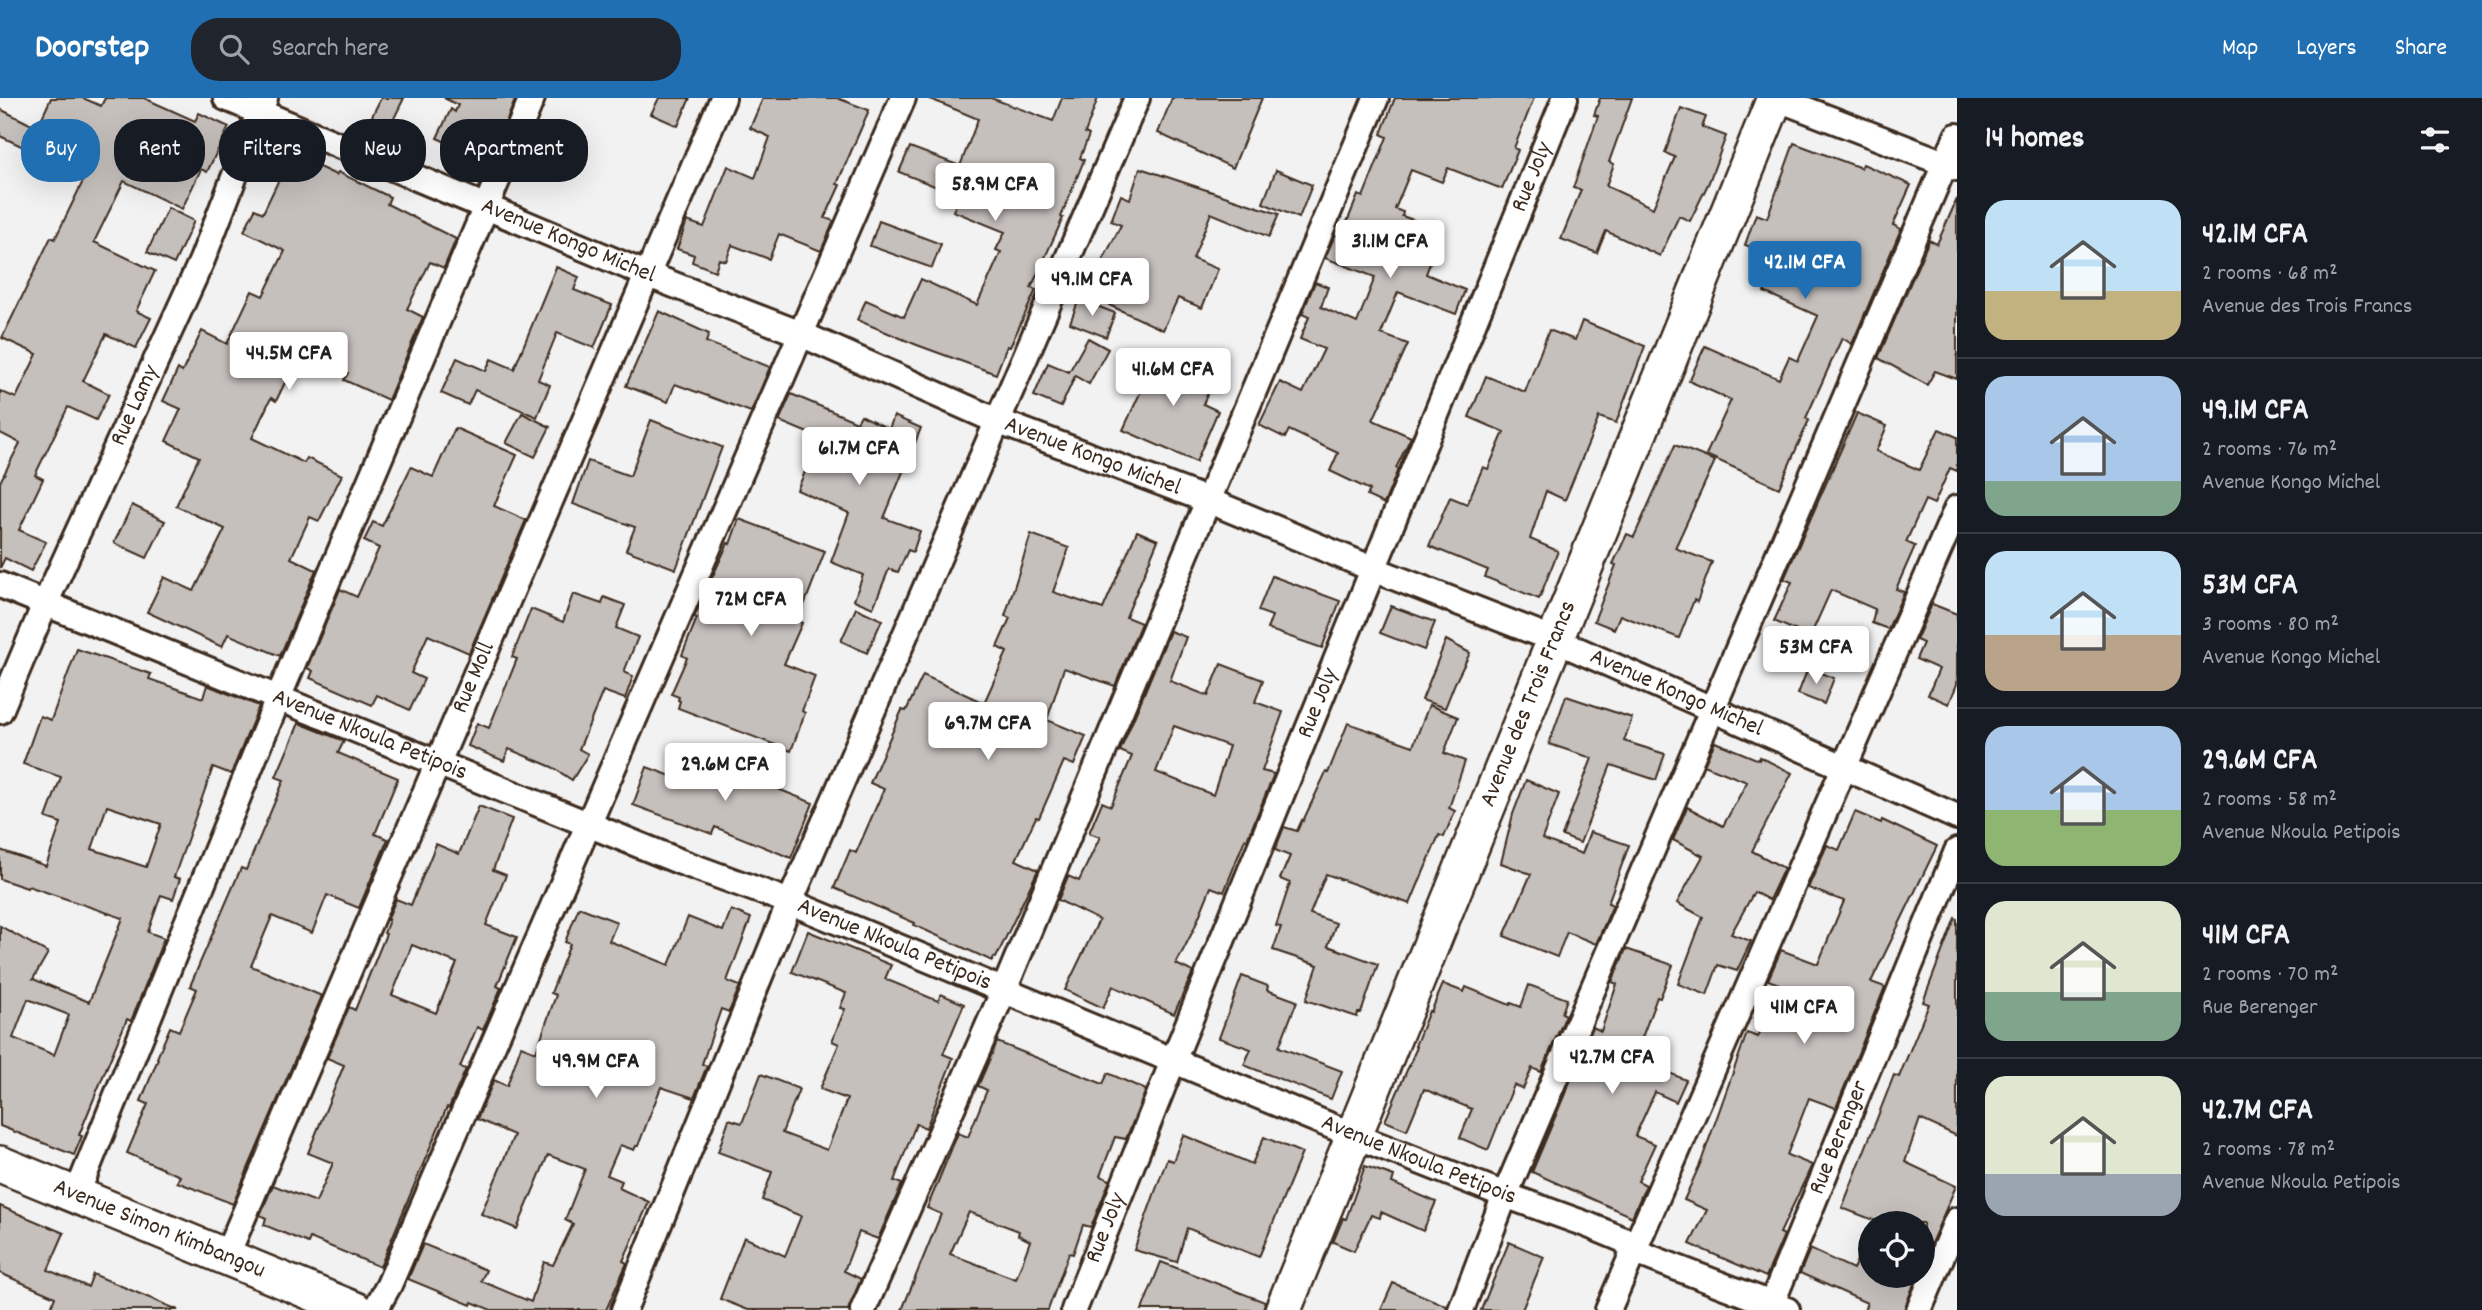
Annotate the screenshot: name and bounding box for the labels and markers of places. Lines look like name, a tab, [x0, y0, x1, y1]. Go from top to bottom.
pin: 58.9M CFA	[915, 164, 1075, 223]
pin: 31.1M CFA	[1310, 220, 1470, 280]
pin: 42.1M CFA	[1725, 242, 1885, 301]
pin: 49.1M CFA	[1012, 258, 1172, 318]
pin: 44.5M CFA	[209, 332, 369, 392]
pin: 41.6M CFA	[1093, 348, 1253, 408]
pin: 61.7M CFA	[779, 428, 939, 487]
pin: 72M CFA	[686, 578, 816, 638]
pin: 53M CFA	[1751, 626, 1881, 686]
pin: 69.7M CFA	[908, 702, 1068, 762]
pin: 29.6M CFA	[645, 744, 805, 803]
pin: 41M CFA	[1739, 986, 1869, 1046]
pin: 42.7M CFA	[1532, 1037, 1692, 1096]
pin: 49.9M CFA	[516, 1040, 676, 1100]

